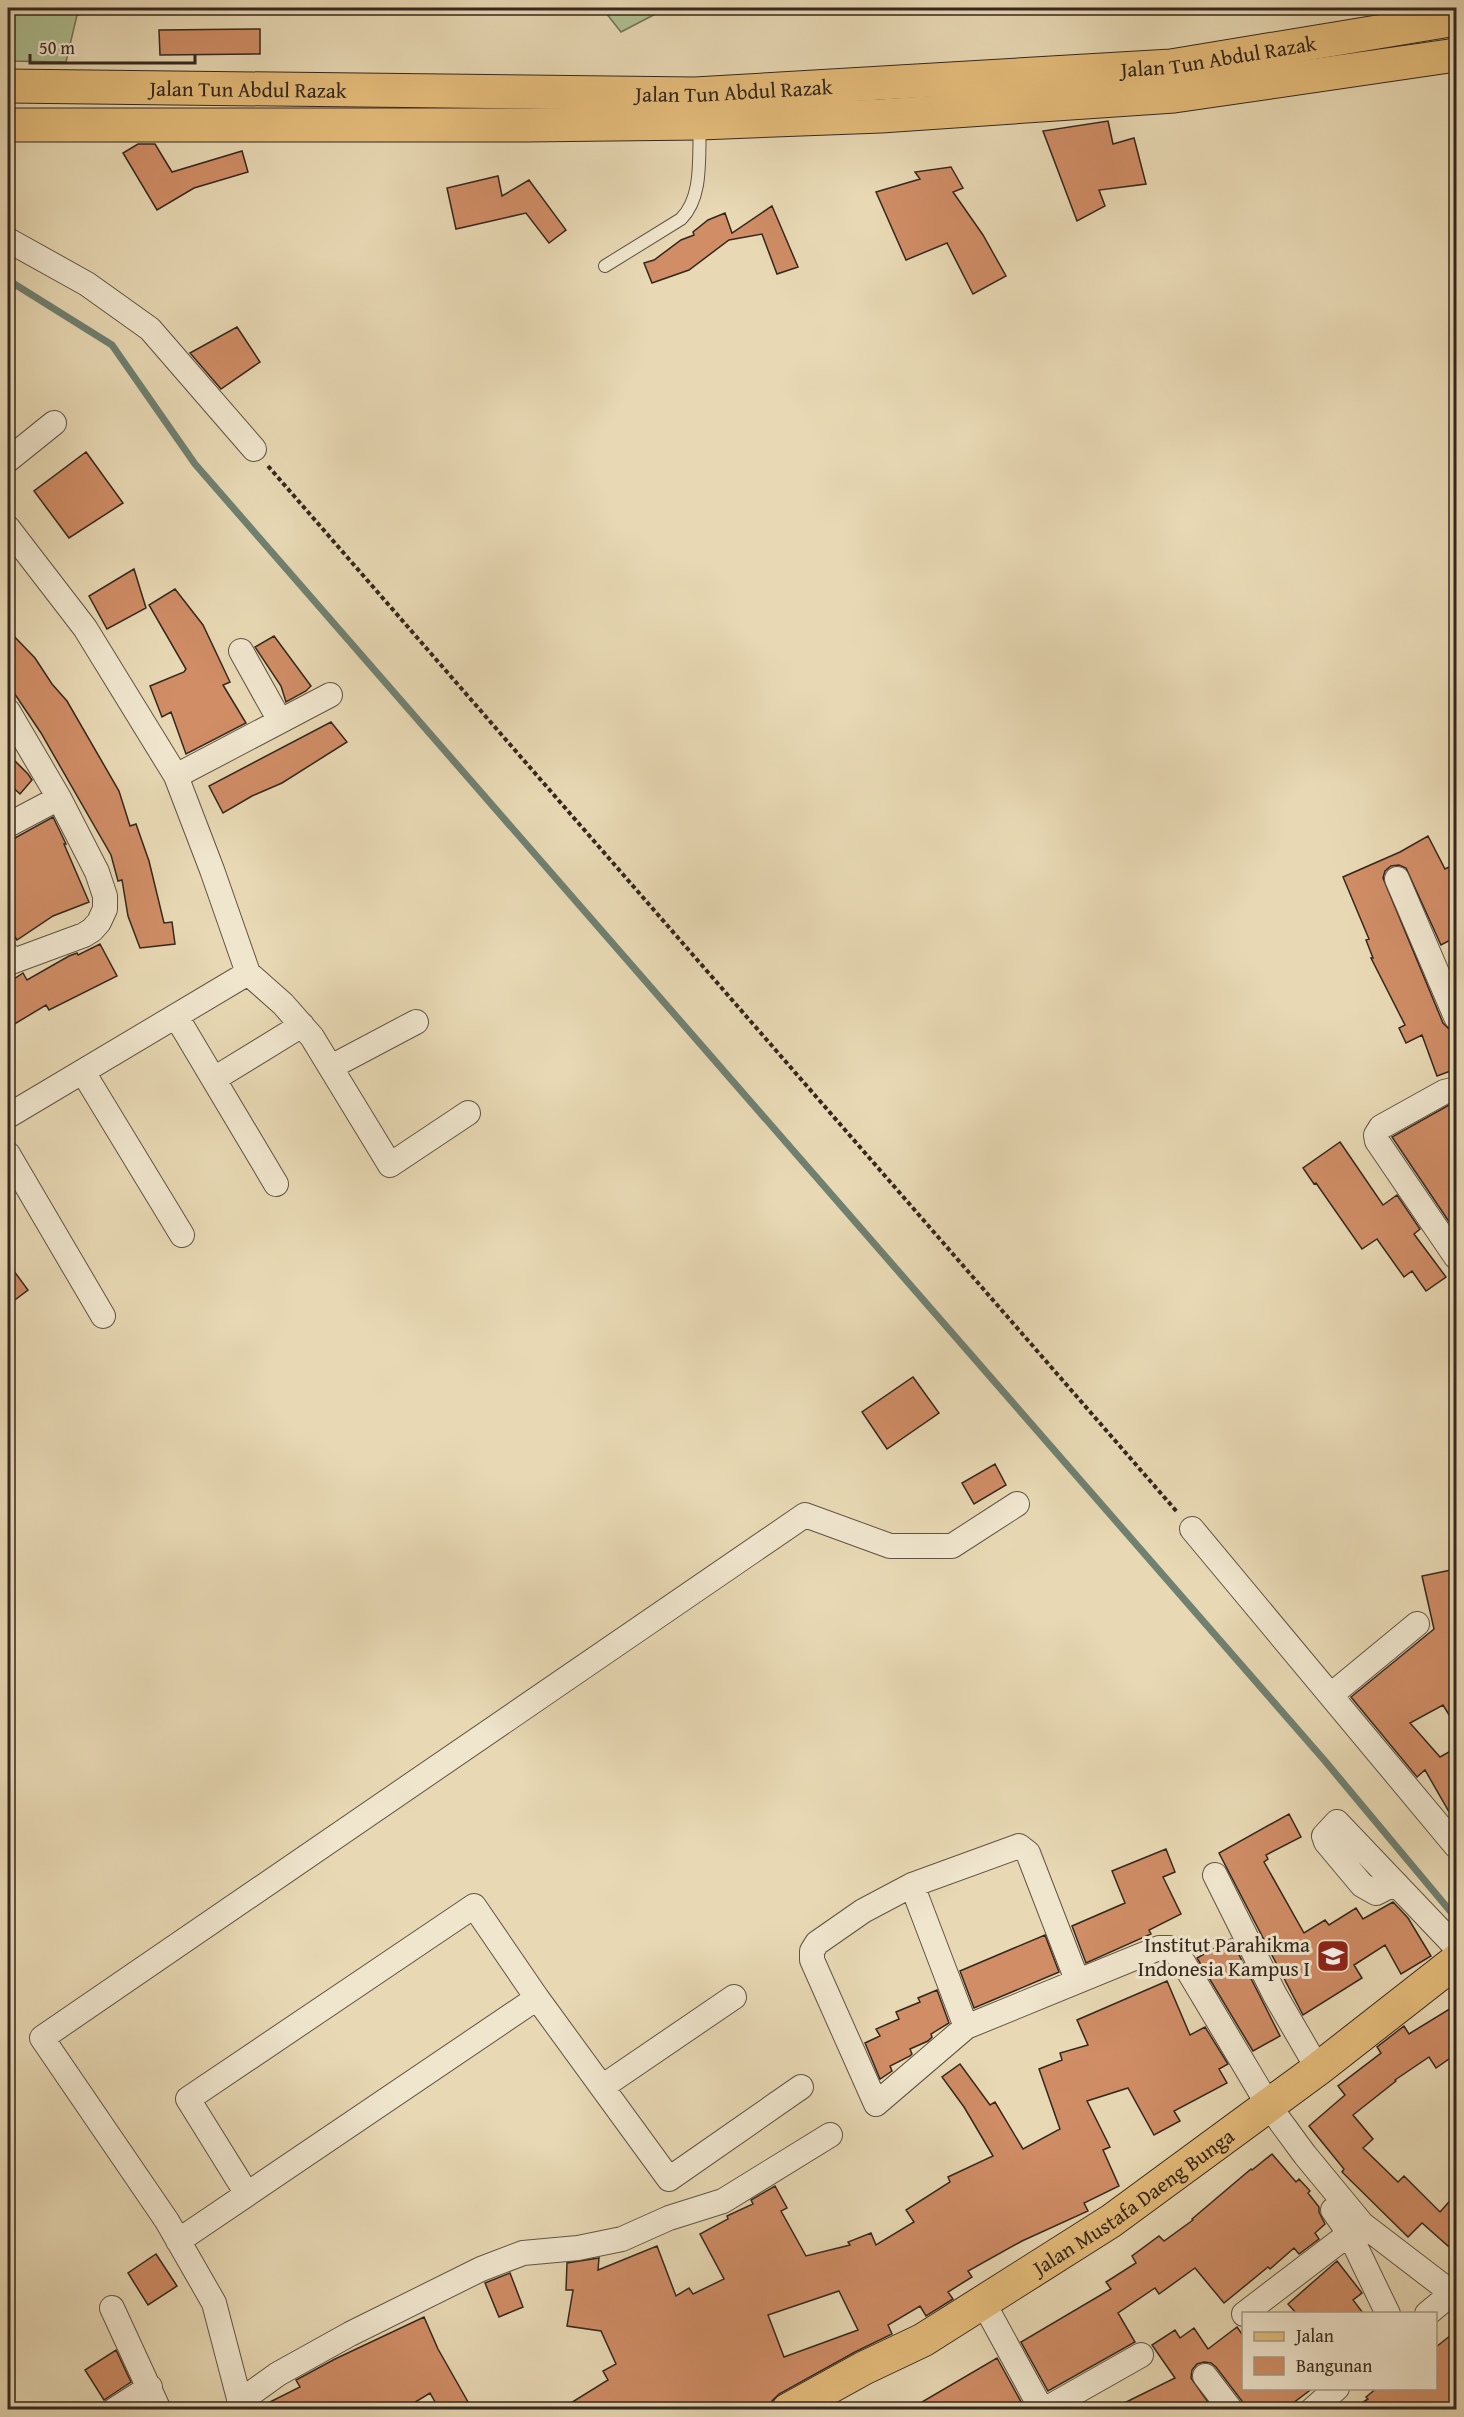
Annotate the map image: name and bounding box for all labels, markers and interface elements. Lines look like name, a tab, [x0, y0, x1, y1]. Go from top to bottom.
scale bar	[30, 27, 195, 65]
street label: Jalan Tun Abdul Razak	[1117, 27, 1319, 85]
text: 50 m	[39, 34, 75, 61]
street label: Jalan Tun Abdul Razak	[632, 70, 833, 110]
street label: Jalan Tun Abdul Razak	[146, 72, 347, 105]
place label: Institut Parahikma Indonesia Kampus I	[1138, 1929, 1310, 1984]
school or university icon: Institut Parahikma Indonesia Kampus I	[1315, 1938, 1351, 1974]
street label: Jalan Mustafa Daeng Bunga	[1024, 2120, 1240, 2284]
legend	[1242, 2312, 1437, 2390]
text: Jalan	[1294, 2322, 1334, 2349]
text: Bangunan	[1296, 2352, 1372, 2379]

